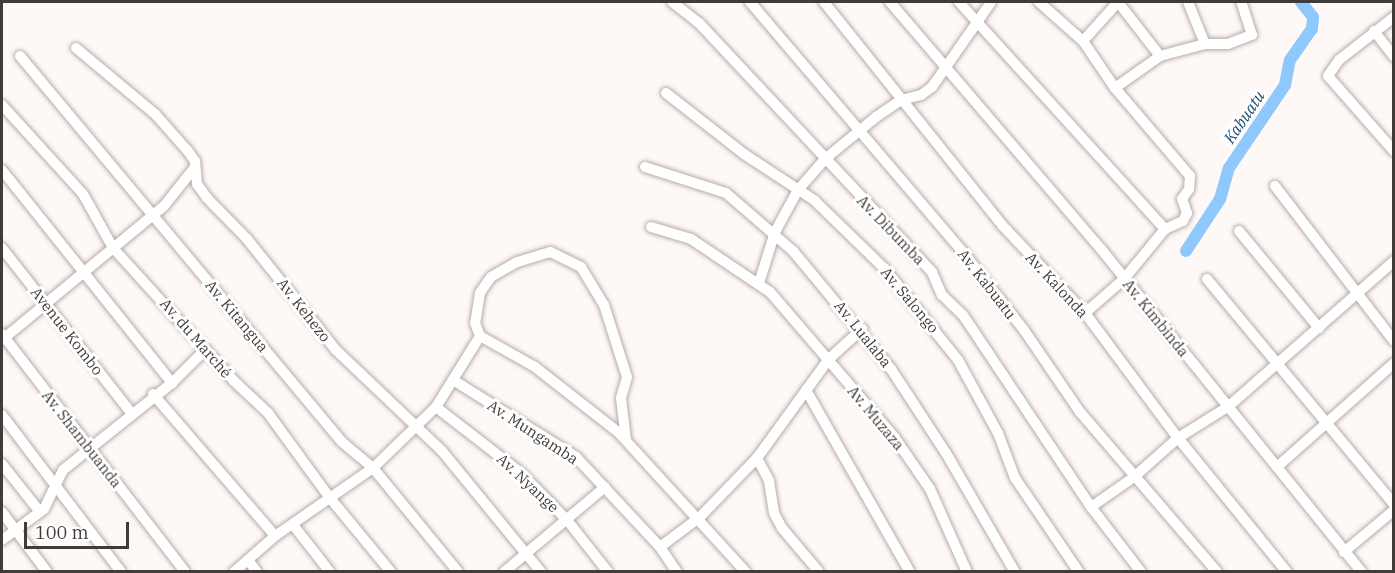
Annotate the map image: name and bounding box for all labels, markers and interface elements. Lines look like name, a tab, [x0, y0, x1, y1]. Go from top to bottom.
water label: Kabuatu	[1219, 87, 1269, 147]
street label: Av. Dibumba	[853, 191, 929, 269]
street label: Av. Kabuatu	[954, 245, 1020, 323]
street label: Av. Kalonda	[1022, 249, 1092, 321]
street label: Av. Salongo	[877, 263, 943, 337]
street label: Av. Kehezo	[273, 274, 335, 346]
street label: Av. Kitangua	[202, 276, 272, 356]
street label: Av. Kimbinda	[1119, 276, 1193, 360]
street label: Avenue Kombo	[27, 283, 107, 379]
street label: Av. du Marché	[157, 295, 235, 381]
street label: Av. Lualaba	[831, 297, 895, 371]
street label: Av. Muzaza	[844, 382, 908, 454]
street label: Av. Shambuanda	[38, 387, 126, 491]
street label: Av. Mungamba	[484, 396, 582, 468]
street label: Av. Nyange	[493, 450, 563, 516]
scale bar	[27, 510, 132, 548]
text: 100 m	[35, 521, 89, 544]

